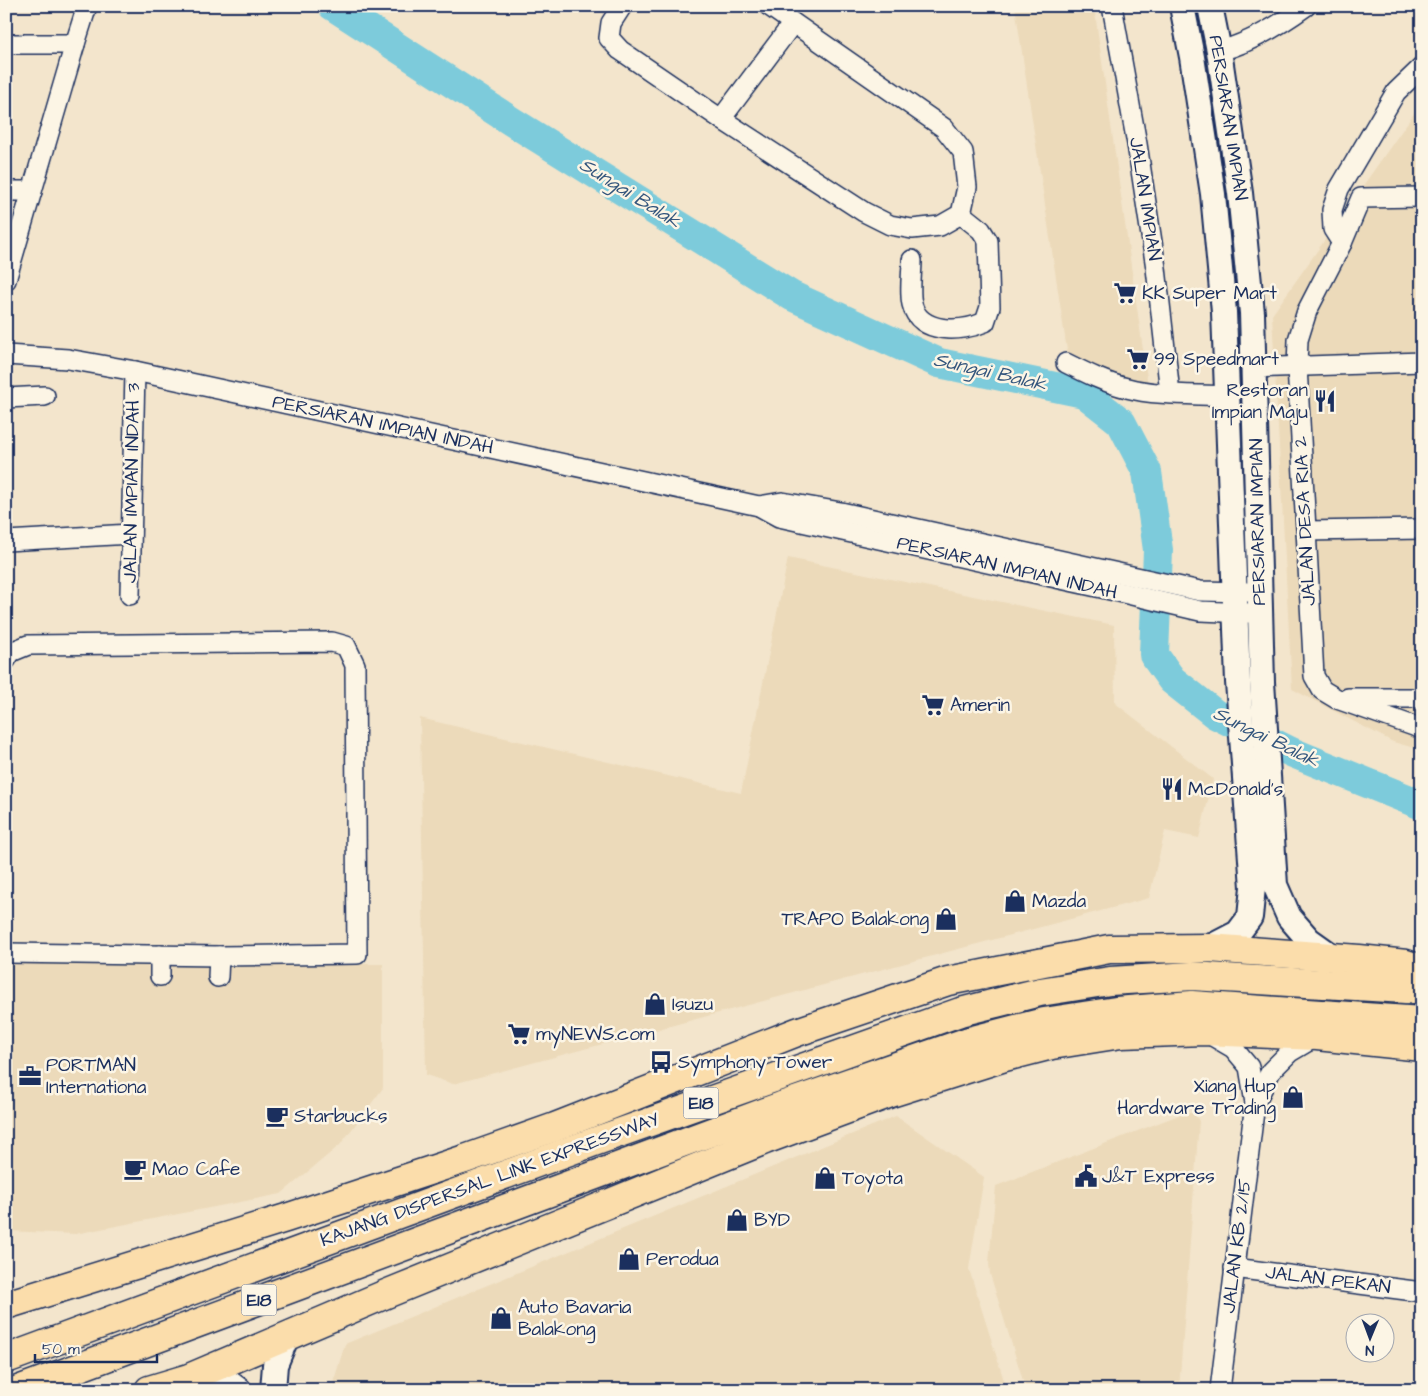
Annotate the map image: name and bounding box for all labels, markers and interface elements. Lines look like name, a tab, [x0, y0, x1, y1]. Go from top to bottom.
street label: PERSIARAN IMPIAN	[1202, 33, 1254, 203]
street label: JALAN IMPIAN	[1122, 135, 1168, 263]
water label: Sungai Balak	[573, 151, 687, 236]
supermarket icon: KK Super Mart	[1112, 280, 1138, 306]
place label: KK Super Mart	[1142, 280, 1277, 307]
water label: Sungai Balak	[931, 345, 1050, 400]
supermarket icon: 99 Speedmart	[1125, 346, 1151, 372]
place label: 99 Speedmart	[1154, 346, 1279, 373]
place label: Restoran Impian Maju	[1212, 377, 1308, 426]
street label: JALAN IMPIAN INDAH 3	[117, 382, 147, 583]
street label: PERSIARAN IMPIAN INDAH	[270, 388, 496, 462]
restaurant icon: Restoran Impian Maju	[1312, 388, 1338, 414]
street label: JALAN DESA RIA 2	[1287, 435, 1323, 606]
street label: PERSIARAN IMPIAN	[1243, 438, 1273, 606]
street label: PERSIARAN IMPIAN INDAH	[894, 529, 1120, 607]
supermarket icon: Amerin	[920, 692, 946, 718]
place label: Amerin	[950, 692, 1010, 719]
water label: Sungai Balak	[1208, 699, 1324, 776]
restaurant icon: McDonald's	[1159, 776, 1185, 802]
place label: McDonald's	[1188, 776, 1283, 803]
shop icon: Mazda	[1002, 888, 1028, 914]
place label: Mazda	[1032, 888, 1087, 915]
place label: TRAPO Balakong	[782, 906, 929, 934]
shop icon: TRAPO Balakong	[933, 906, 959, 932]
shop icon: Isuzu	[642, 991, 668, 1017]
place label: Isuzu	[672, 991, 713, 1018]
supermarket icon: myNEWS.com	[506, 1021, 532, 1047]
place label: myNEWS.com	[536, 1021, 655, 1049]
bus stop icon: Symphony Tower	[648, 1049, 674, 1075]
place label: Symphony Tower	[678, 1049, 833, 1077]
place label: PORTMAN Internationa	[46, 1052, 147, 1101]
office icon: PORTMAN Internationa	[17, 1063, 43, 1089]
place label: Xiang Hup Hardware Trading	[1117, 1073, 1276, 1123]
shop icon: Xiang Hup Hardware Trading	[1280, 1084, 1306, 1110]
road number: E18	[684, 1088, 718, 1118]
cafe icon: Starbucks	[264, 1103, 290, 1129]
place label: Starbucks	[294, 1103, 388, 1130]
street label: KAJANG DISPERSAL LINK EXPRESSWAY	[317, 1106, 663, 1254]
cafe icon: Mao Cafe	[122, 1156, 148, 1182]
place label: Mao Cafe	[152, 1156, 240, 1183]
public building icon: J&T Express	[1073, 1163, 1099, 1189]
place label: J&T Express	[1102, 1163, 1215, 1190]
shop icon: Toyota	[812, 1165, 838, 1191]
place label: Toyota	[842, 1165, 903, 1193]
street label: JALAN KB 2/15	[1215, 1177, 1259, 1315]
shop icon: BYD	[724, 1207, 750, 1233]
place label: BYD	[754, 1207, 790, 1234]
shop icon: Perodua	[616, 1246, 642, 1272]
place label: Perodua	[646, 1246, 719, 1273]
street label: JALAN PEKAN	[1264, 1259, 1392, 1301]
road number: E18	[242, 1284, 276, 1316]
place label: Auto Bavaria Balakong	[518, 1294, 632, 1344]
shop icon: Auto Bavaria Balakong	[488, 1305, 514, 1331]
north arrow	[1346, 1314, 1396, 1364]
scale bar	[35, 1331, 158, 1363]
text: 50 m	[42, 1339, 80, 1360]
text: N	[1365, 1340, 1374, 1360]

